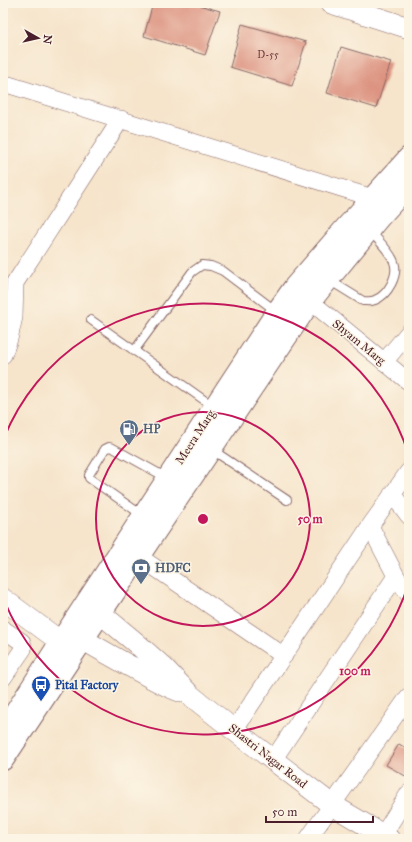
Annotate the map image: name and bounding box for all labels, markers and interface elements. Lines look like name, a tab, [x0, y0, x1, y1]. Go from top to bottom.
north arrow	[18, 18, 58, 58]
text: N	[40, 34, 54, 46]
house number: D-55	[257, 49, 279, 61]
street label: Shyam Marg	[329, 316, 389, 369]
street label: Meera Marg	[172, 407, 219, 467]
fuel station icon: HP	[118, 418, 140, 446]
place label: HP	[143, 422, 160, 436]
centre of rings	[196, 512, 210, 526]
text: 50 m	[297, 512, 324, 526]
bank icon: HDFC	[130, 557, 152, 585]
place label: HDFC	[155, 561, 191, 575]
text: 100 m	[339, 664, 372, 678]
bus stop icon: Pital Factory	[30, 674, 52, 702]
place label: Pital Factory	[55, 678, 120, 693]
street label: Shastri Nagar Road	[225, 721, 310, 792]
scale bar	[266, 798, 373, 824]
text: 50 m	[272, 805, 297, 819]

